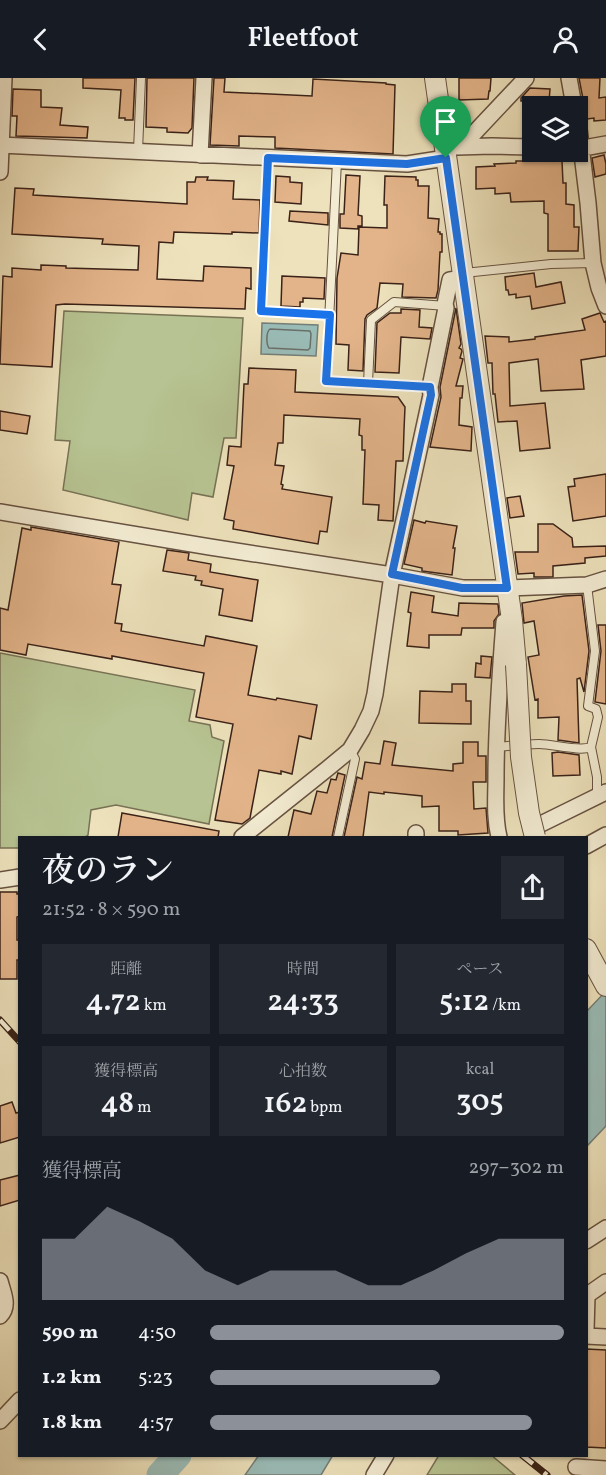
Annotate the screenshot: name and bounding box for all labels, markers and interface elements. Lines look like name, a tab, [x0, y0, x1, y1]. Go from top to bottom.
text: Fleetfoot	[247, 20, 359, 58]
icon: back	[24, 23, 57, 56]
icon: person	[549, 23, 582, 56]
pin	[420, 96, 471, 158]
map controls	[522, 96, 588, 162]
button: layers	[522, 96, 588, 162]
icon: arrive	[429, 105, 462, 138]
text: 夜のラン	[42, 850, 174, 896]
button: share	[501, 856, 564, 919]
text: 21:52 · 8 × 590 m	[42, 896, 180, 924]
text: 距離	[110, 959, 142, 981]
text: 時間	[287, 959, 319, 981]
text: ペース	[456, 959, 504, 981]
text: 4.72	[85, 981, 140, 1023]
text: 24:33	[267, 981, 339, 1023]
text: 5:12	[439, 981, 489, 1023]
text: km	[140, 995, 167, 1017]
text: /km	[489, 995, 521, 1017]
text: kcal	[466, 1059, 494, 1081]
text: 獲得標高	[94, 1061, 158, 1083]
text: 心拍数	[279, 1061, 327, 1083]
text: 305	[456, 1081, 504, 1123]
text: 48	[101, 1083, 134, 1125]
text: 162	[264, 1083, 307, 1125]
text: m	[134, 1097, 152, 1119]
text: bpm	[307, 1097, 342, 1119]
text: 297–302 m	[469, 1154, 564, 1182]
text: 獲得標高	[42, 1158, 122, 1186]
text: 590 m	[42, 1319, 98, 1347]
text: 4:50	[138, 1319, 176, 1347]
text: 1.2 km	[42, 1364, 102, 1392]
text: 5:23	[138, 1364, 173, 1392]
text: 1.8 km	[42, 1409, 102, 1437]
text: 4:57	[138, 1409, 174, 1437]

